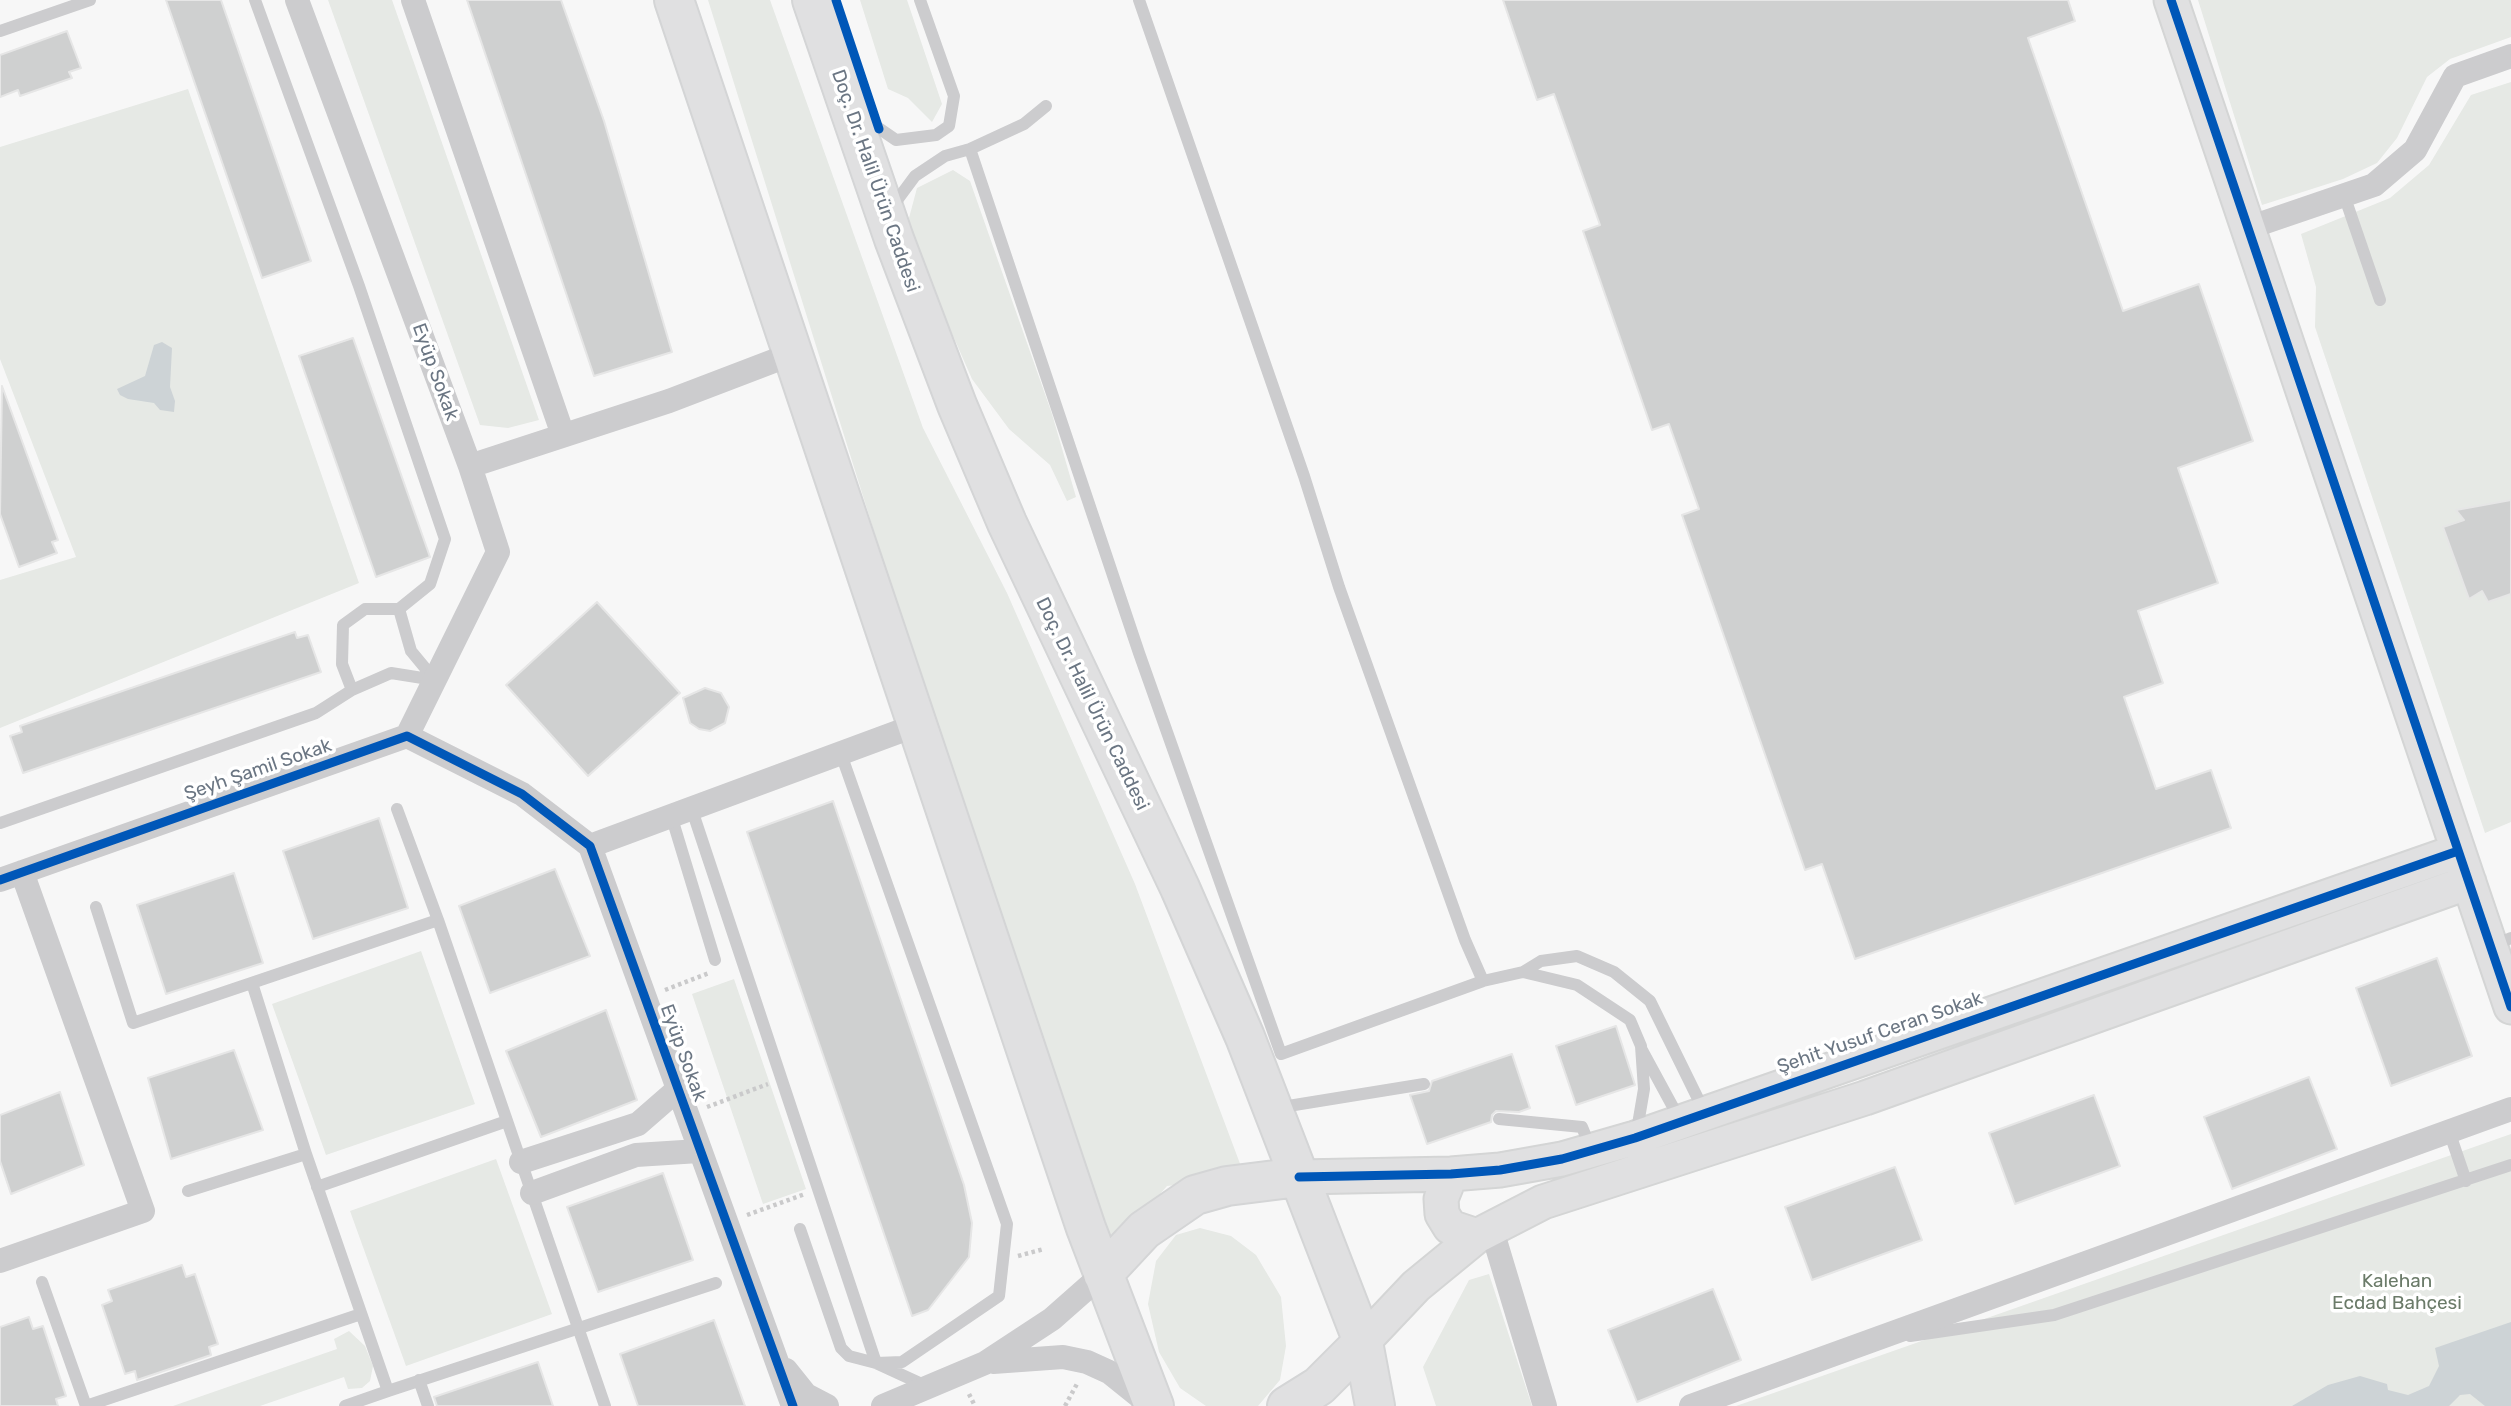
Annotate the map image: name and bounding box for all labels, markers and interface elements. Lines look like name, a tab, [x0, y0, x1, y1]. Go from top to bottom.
street label: Doç. Dr. Halil Ürün Caddesi	[826, 67, 924, 295]
street label: Eyüp Sokak	[407, 320, 463, 424]
street label: Doç. Dr. Halil Ürün Caddesi	[1030, 594, 1154, 814]
street label: Şeyh Şamil Sokak	[181, 734, 335, 806]
street label: Şehit Yusuf Ceran Sokak	[1774, 987, 1986, 1079]
street label: Eyüp Sokak	[655, 1001, 711, 1105]
park label: Kalehan Ecdad Bahçesi	[2332, 1271, 2462, 1315]

